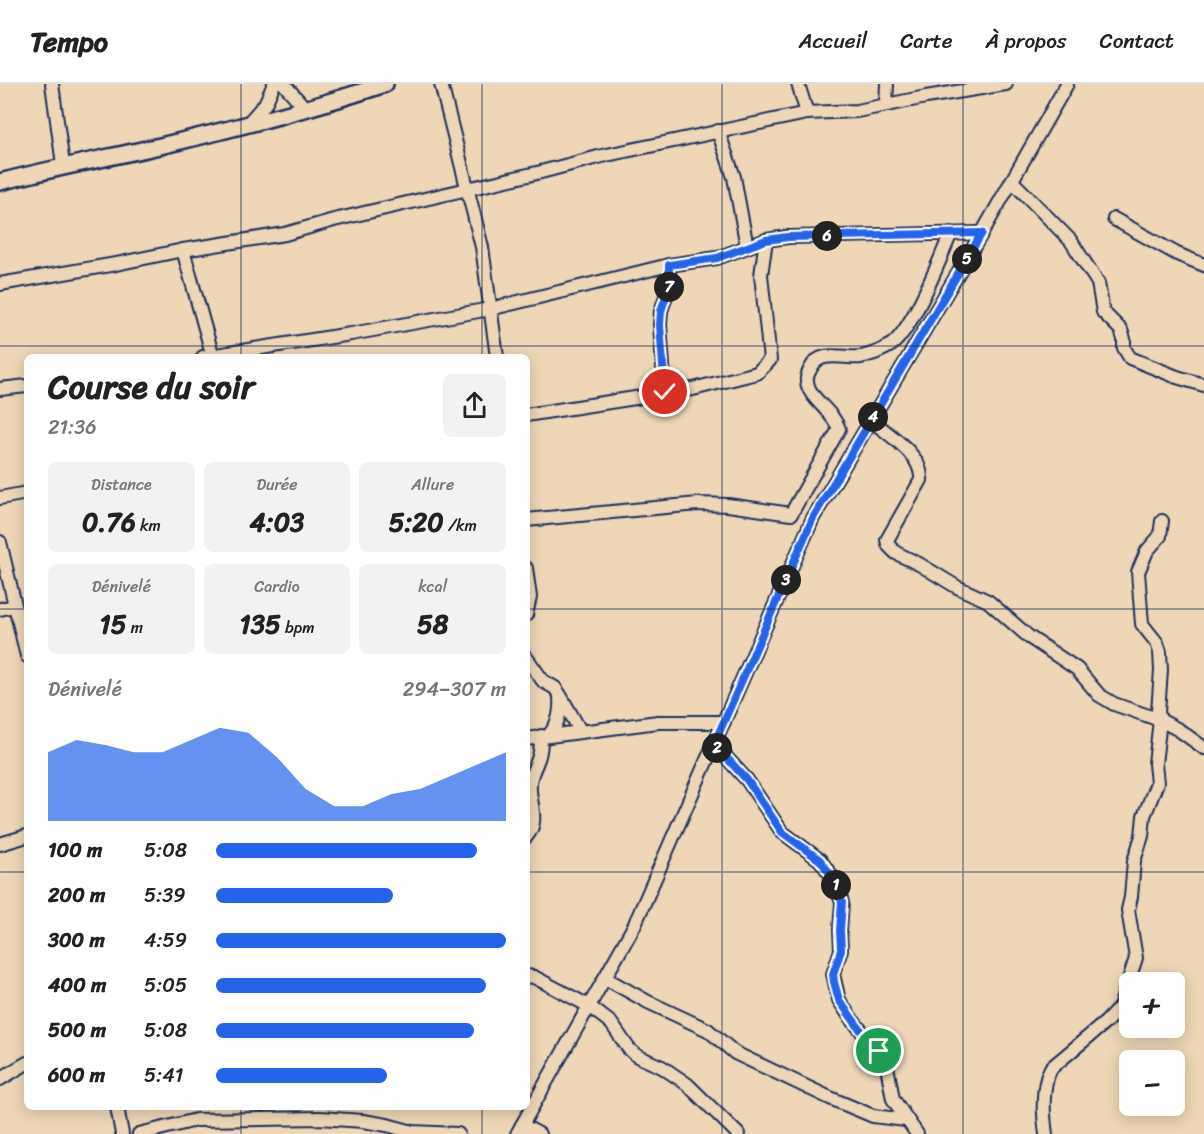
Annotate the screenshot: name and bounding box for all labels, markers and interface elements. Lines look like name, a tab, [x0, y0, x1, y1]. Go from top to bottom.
text: Tempo	[30, 17, 108, 66]
text: Accueil	[799, 22, 867, 60]
text: Carte	[900, 22, 953, 60]
text: À propos	[986, 22, 1067, 60]
text: Contact	[1100, 22, 1174, 60]
pin: 6	[812, 221, 842, 251]
text: 6	[822, 221, 832, 250]
pin: 5	[952, 244, 982, 274]
text: 5	[962, 244, 972, 273]
pin: 7	[654, 272, 684, 302]
text: 7	[664, 272, 674, 301]
text: Course du soir	[48, 358, 254, 416]
pin	[639, 366, 690, 417]
button: share	[443, 374, 506, 437]
icon: check	[648, 375, 681, 408]
pin: 4	[858, 402, 888, 432]
text: 4	[868, 402, 878, 431]
text: 21:36	[48, 410, 97, 445]
text: Distance	[91, 470, 152, 499]
text: Durée	[256, 470, 298, 499]
text: Allure	[411, 470, 454, 499]
text: 0.76	[82, 499, 136, 545]
text: 4:03	[250, 499, 304, 545]
text: 5:20	[389, 499, 444, 545]
text: km	[136, 511, 161, 540]
text: /km	[444, 511, 477, 540]
pin: 3	[771, 565, 801, 595]
text: 3	[782, 565, 790, 594]
text: Dénivelé	[92, 572, 151, 601]
text: Cardio	[254, 572, 300, 601]
text: kcal	[418, 572, 447, 601]
text: 15	[100, 601, 127, 647]
text: 135	[239, 601, 281, 647]
text: 58	[417, 601, 448, 647]
text: m	[127, 613, 143, 642]
text: bpm	[281, 613, 315, 642]
text: Dénivelé	[48, 672, 122, 707]
text: 294–307 m	[403, 672, 506, 707]
pin: 2	[702, 733, 732, 763]
text: 2	[712, 733, 722, 762]
text: 100 m	[48, 833, 102, 868]
text: 5:08	[144, 833, 187, 868]
pin: 1	[821, 870, 851, 900]
text: 1	[833, 870, 839, 899]
text: 200 m	[48, 878, 105, 913]
text: 5:39	[144, 878, 186, 913]
text: 300 m	[48, 923, 105, 958]
text: 4:59	[144, 923, 187, 958]
text: 400 m	[48, 968, 106, 1003]
text: 5:05	[144, 968, 187, 1003]
map controls	[1119, 972, 1185, 1116]
button: +	[1119, 972, 1185, 1038]
text: 500 m	[48, 1013, 106, 1048]
text: 5:08	[144, 1013, 187, 1048]
pin	[853, 1025, 904, 1076]
icon: arrive	[862, 1034, 895, 1067]
button: −	[1119, 1050, 1185, 1116]
text: 600 m	[48, 1058, 105, 1093]
text: 5:41	[144, 1058, 183, 1093]

